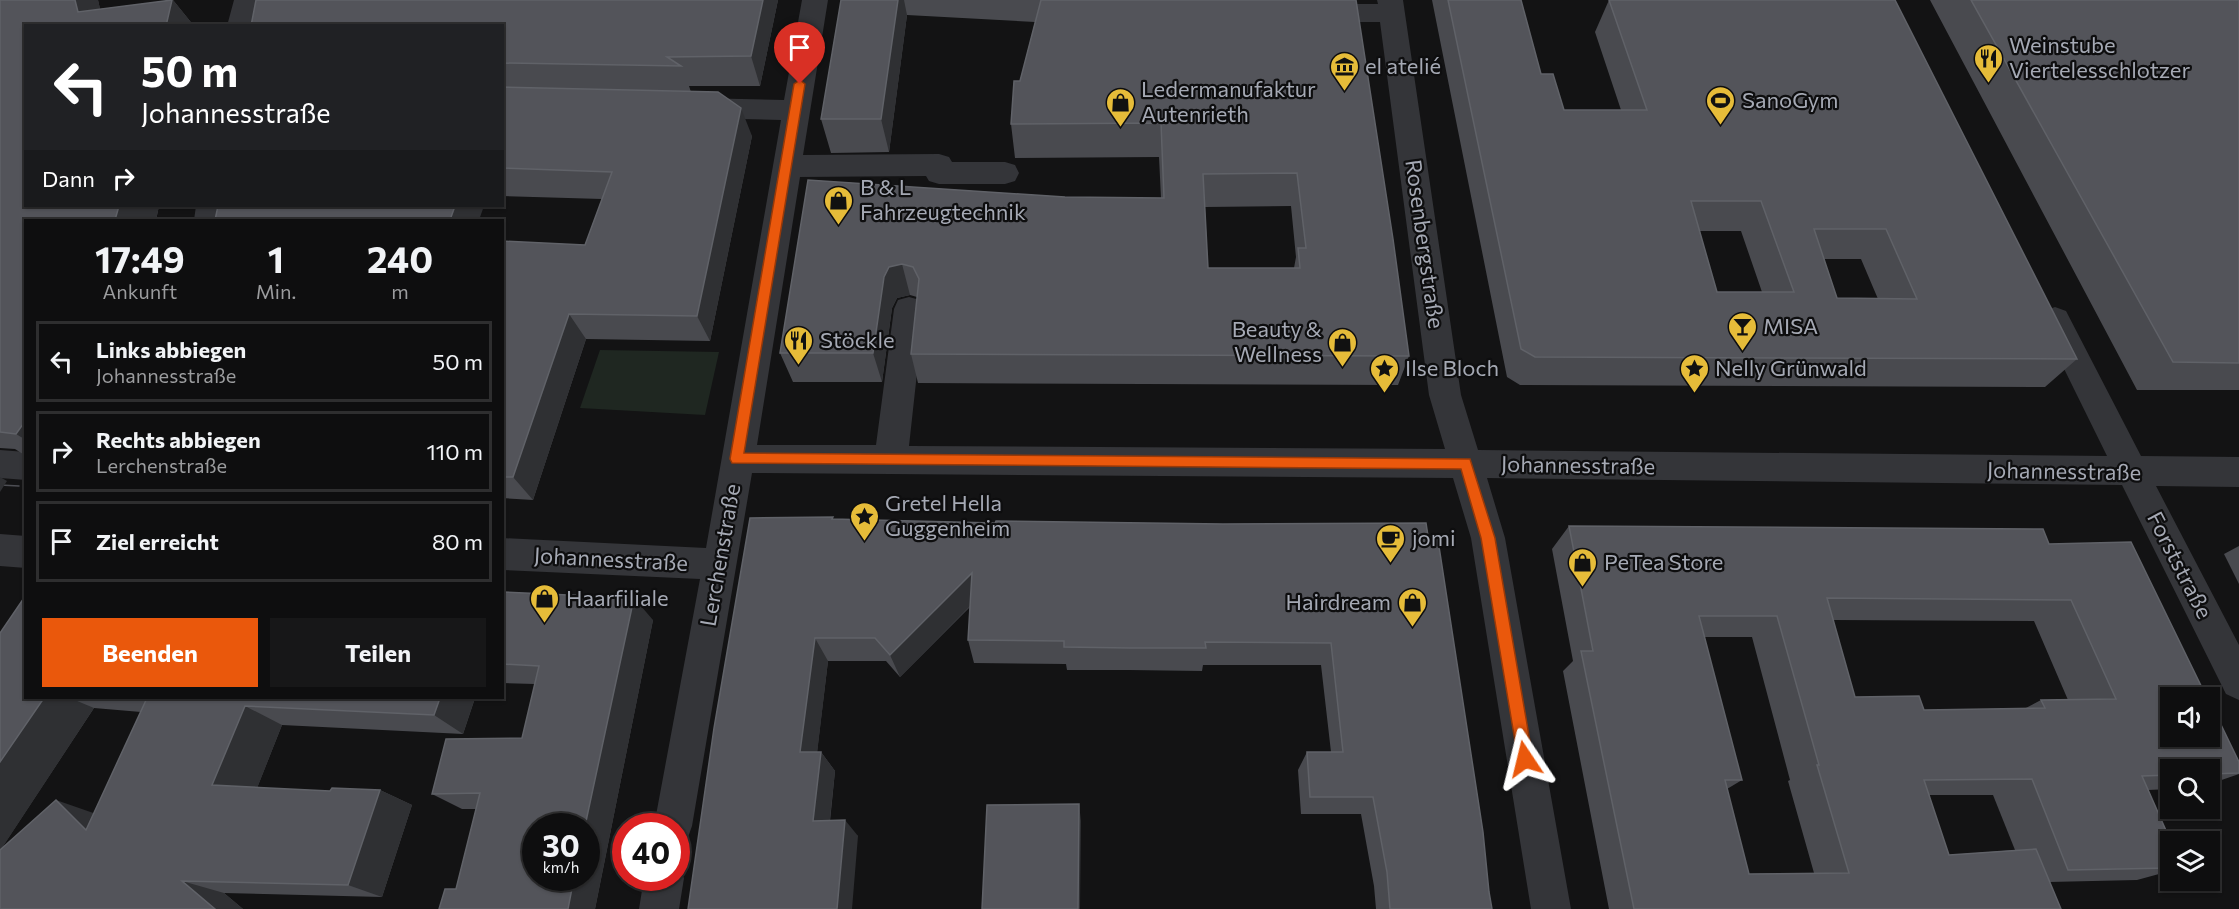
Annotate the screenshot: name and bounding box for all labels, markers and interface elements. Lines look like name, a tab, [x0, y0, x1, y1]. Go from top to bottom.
pin	[774, 22, 825, 84]
icon: arrive	[783, 31, 816, 64]
place label: Weinstube Viertelesschlotzer	[2009, 31, 2190, 83]
restaurant icon: Weinstube Viertelesschlotzer	[1972, 42, 2004, 84]
text: 50 m	[141, 44, 238, 96]
icon: left	[42, 48, 120, 126]
museum icon: el atelié	[1328, 50, 1360, 92]
place label: el atelié	[1365, 52, 1441, 79]
place label: Ledermanufaktur Autenrieth	[1141, 75, 1316, 127]
sports icon: SanoGym	[1705, 84, 1737, 126]
shop icon: Ledermanufaktur Autenrieth	[1104, 86, 1136, 128]
place label: SanoGym	[1742, 86, 1838, 113]
text: Johannesstraße	[141, 96, 331, 129]
street label: Rosenbergstraße	[1400, 158, 1451, 330]
icon: right	[107, 162, 140, 195]
text: Dann	[42, 165, 95, 192]
place label: B & L Fahrzeugtechnik	[860, 173, 1026, 225]
shop icon: B & L Fahrzeugtechnik	[823, 184, 855, 226]
text: 17:49	[95, 236, 185, 280]
text: 1	[268, 236, 284, 280]
text: 240	[367, 236, 433, 280]
text: Ankunft	[102, 279, 177, 303]
text: Min.	[256, 279, 296, 303]
text: m	[391, 279, 409, 303]
bar icon: MISA	[1726, 310, 1758, 352]
place label: MISA	[1763, 312, 1818, 339]
place label: Beauty & Wellness	[1232, 315, 1322, 367]
restaurant icon: Stöckle	[783, 324, 815, 366]
place label: Stöckle	[820, 326, 895, 353]
shop icon: Beauty & Wellness	[1327, 326, 1359, 368]
text: Links abbiegen	[96, 336, 246, 363]
icon: left	[45, 345, 78, 378]
text: 50 m	[433, 348, 483, 375]
place icon: Ilse Bloch	[1368, 352, 1400, 394]
place icon: Nelly Grünwald	[1678, 352, 1710, 394]
place label: Ilse Bloch	[1405, 354, 1499, 381]
place label: Nelly Grünwald	[1715, 354, 1867, 381]
text: Johannesstraße	[96, 363, 236, 387]
text: Rechts abbiegen	[96, 426, 261, 453]
icon: right	[45, 435, 78, 468]
text: 110 m	[426, 438, 483, 465]
street label: Johannesstraße	[1501, 450, 1655, 479]
text: Lerchenstraße	[96, 453, 227, 477]
street label: Johannesstraße	[1987, 456, 2141, 485]
street label: Lerchenstraße	[694, 482, 745, 628]
place label: Gretel Hella Guggenheim	[885, 489, 1010, 541]
place icon: Gretel Hella Guggenheim	[848, 500, 880, 542]
street label: Forststraße	[2142, 507, 2219, 623]
cafe icon: jomi	[1375, 522, 1407, 564]
place label: jomi	[1412, 524, 1456, 551]
icon: arrive	[45, 525, 78, 558]
text: Ziel erreicht	[96, 528, 219, 555]
text: 80 m	[432, 528, 483, 555]
street label: Johannesstraße	[533, 541, 689, 576]
shop icon: PeTea Store	[1567, 546, 1599, 588]
place label: PeTea Store	[1604, 548, 1723, 575]
shop icon: Haarfiliale	[529, 582, 561, 624]
place label: Haarfiliale	[566, 584, 669, 611]
shop icon: Hairdream	[1396, 586, 1428, 628]
place label: Hairdream	[1286, 588, 1391, 615]
button: Beenden	[42, 618, 258, 687]
button: Teilen	[270, 618, 486, 687]
map controls	[2160, 687, 2220, 891]
button: sound	[2160, 687, 2220, 747]
position arrow	[1493, 727, 1557, 791]
button: search	[2160, 759, 2220, 819]
speed limit sign: 40	[612, 813, 690, 891]
text: 30	[542, 826, 580, 863]
button: layers	[2160, 831, 2220, 891]
text: km/h	[543, 858, 579, 876]

